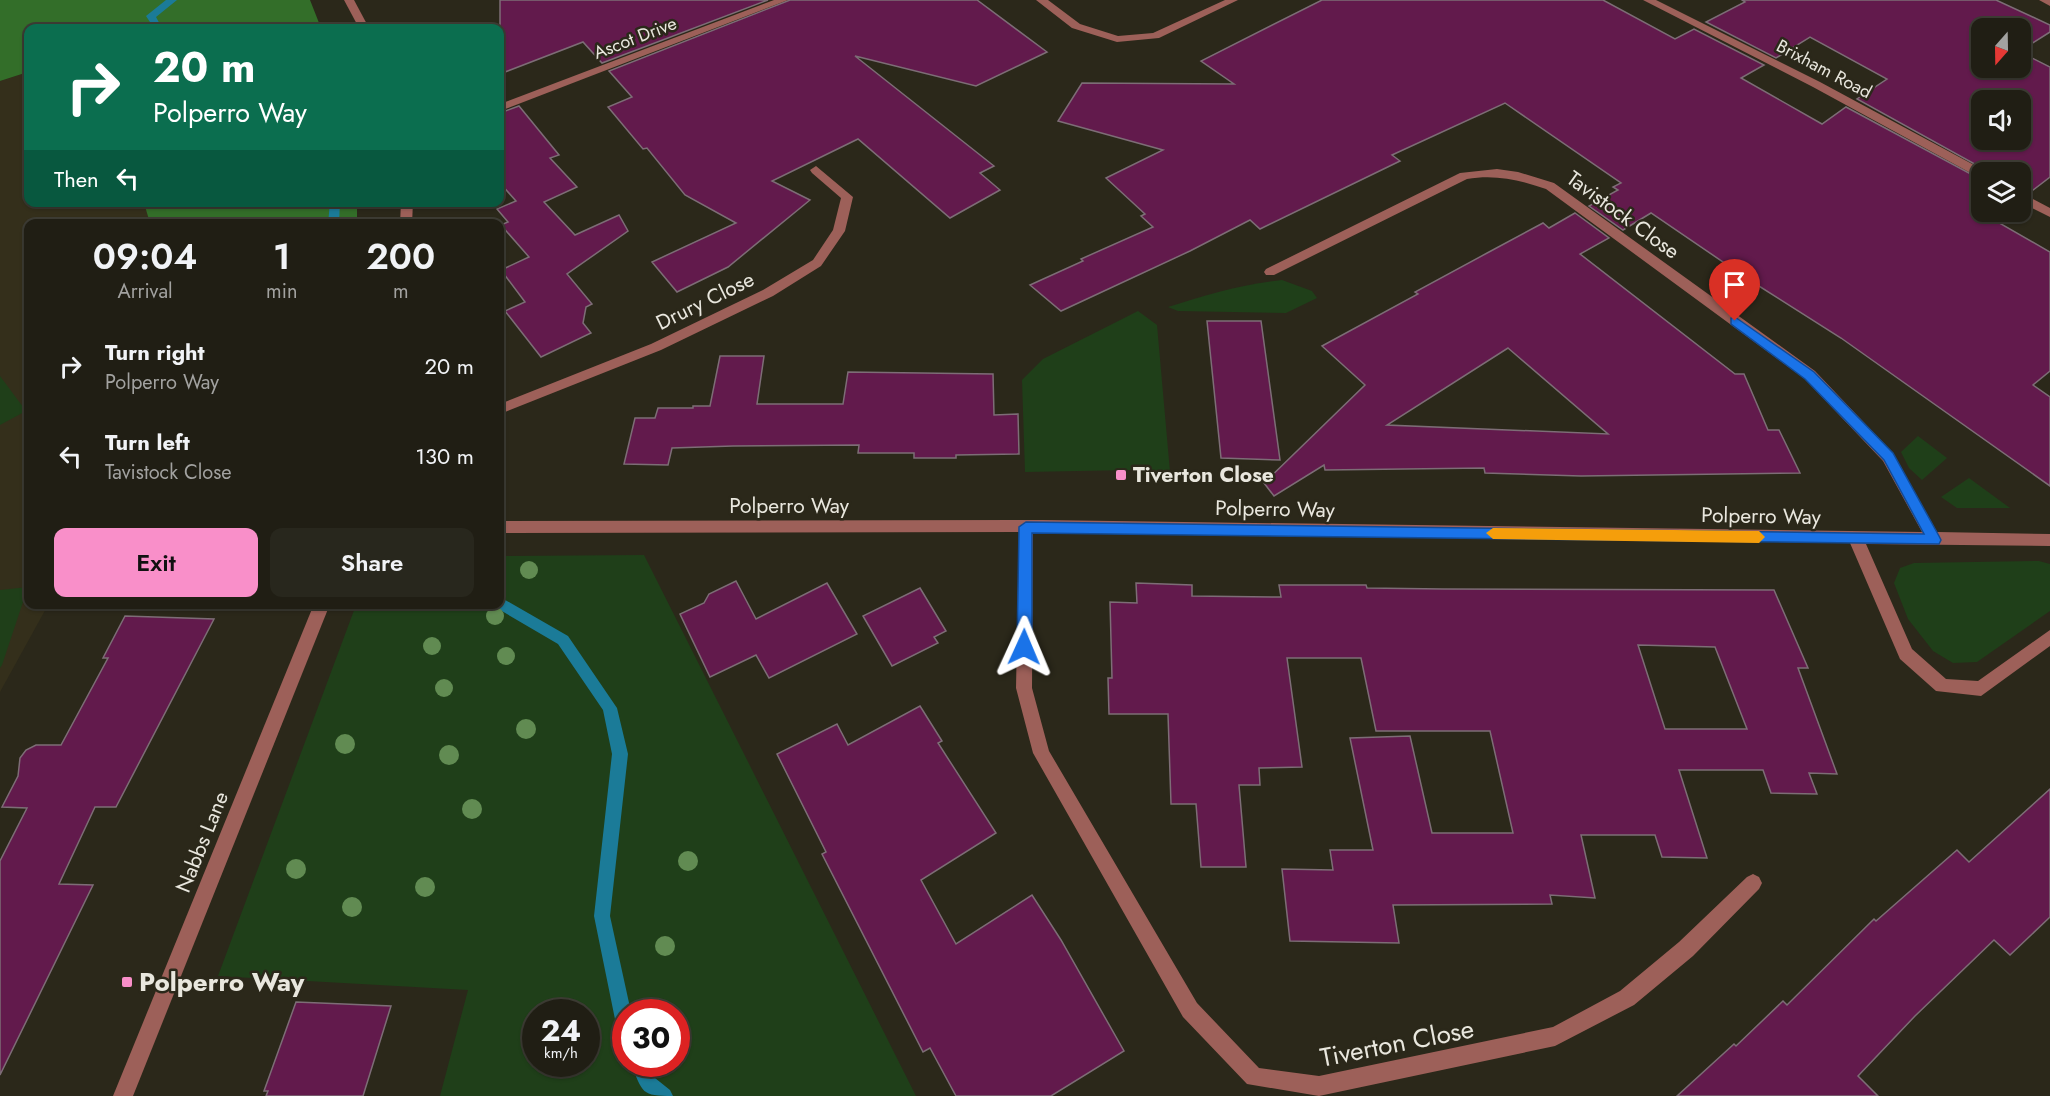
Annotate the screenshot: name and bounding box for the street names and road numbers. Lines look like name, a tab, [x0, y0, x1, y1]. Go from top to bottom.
street label: Ascot Drive	[590, 10, 680, 66]
street label: Brixham Road	[1772, 33, 1876, 105]
street label: Tavistock Close	[1560, 164, 1686, 266]
street label: Drury Close	[651, 264, 759, 338]
street label: Polperro Way	[729, 491, 850, 521]
street label: Polperro Way	[1215, 493, 1336, 525]
street label: Polperro Way	[1701, 500, 1822, 532]
street label: Nabbs Lane	[168, 787, 236, 897]
street label: Tiverton Close	[1317, 1009, 1477, 1077]

